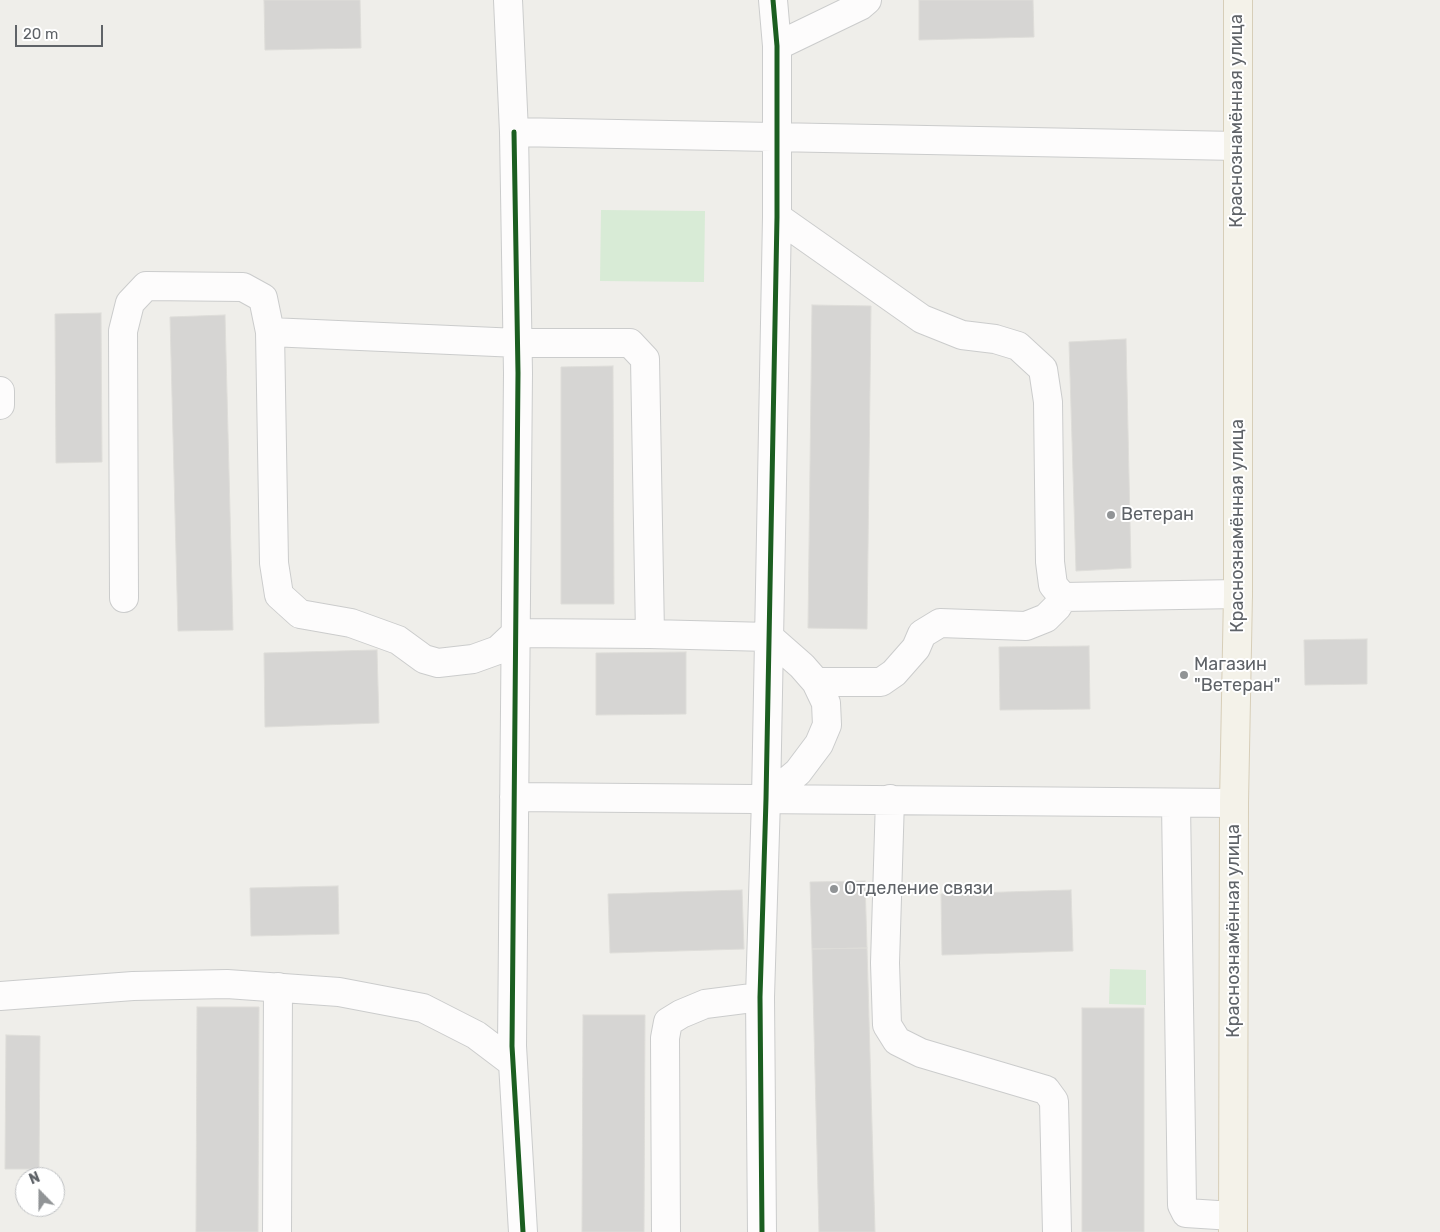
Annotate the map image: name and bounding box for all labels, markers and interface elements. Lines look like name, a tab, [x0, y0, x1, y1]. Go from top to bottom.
street label: Краснознамённая улица	[1226, 14, 1248, 228]
scale bar	[18, 15, 105, 47]
text: 20 m	[23, 25, 58, 43]
street label: Краснознамённая улица	[1227, 419, 1249, 633]
place label: Ветеран	[1121, 504, 1194, 526]
marker: Ветеран	[1105, 509, 1117, 521]
place label: Магазин "Ветеран"	[1194, 654, 1280, 696]
marker: Магазин "Ветеран"	[1178, 669, 1190, 681]
street label: Краснознамённая улица	[1223, 824, 1245, 1038]
place label: Отделение связи	[844, 878, 993, 900]
marker: Отделение связи	[828, 883, 840, 895]
north arrow	[15, 1167, 65, 1217]
text: N	[27, 1169, 42, 1188]

